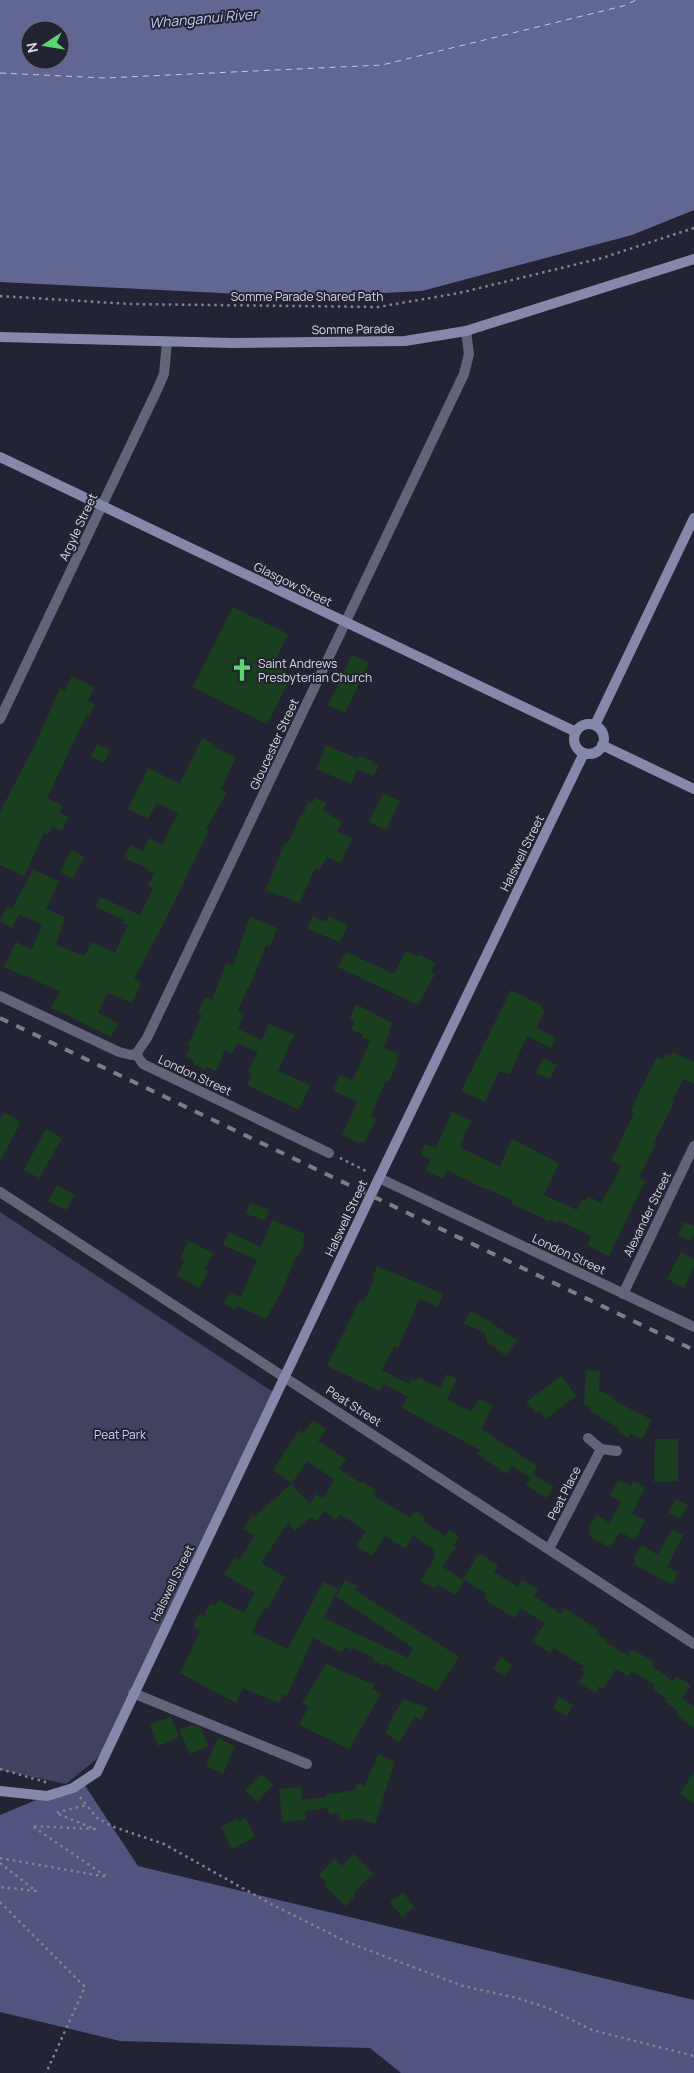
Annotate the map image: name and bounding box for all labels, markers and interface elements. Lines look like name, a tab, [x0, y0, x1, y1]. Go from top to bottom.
water label: Whanganui River	[148, 4, 260, 32]
north arrow	[20, 20, 70, 70]
text: N	[21, 41, 42, 55]
street label: Somme Parade Shared Path	[231, 288, 383, 305]
street label: Somme Parade	[311, 320, 395, 338]
street label: Argyle Street	[55, 490, 101, 563]
street label: Glasgow Street	[251, 558, 335, 610]
place label: Saint Andrews Presbyterian Church	[258, 655, 372, 686]
church icon: Saint Andrews Presbyterian Church	[229, 657, 255, 683]
street label: Gloucester Street	[245, 695, 303, 792]
street label: Halswell Street	[496, 812, 548, 894]
street label: London Street	[155, 1051, 235, 1100]
street label: Alexander Street	[619, 1168, 675, 1260]
street label: Halswell Street	[321, 1177, 371, 1259]
street label: London Street	[529, 1230, 609, 1279]
street label: Peat Street	[323, 1382, 385, 1430]
park label: Peat Park	[94, 1426, 147, 1443]
street label: Peat Place	[543, 1463, 585, 1523]
street label: Halswell Street	[146, 1542, 198, 1624]

